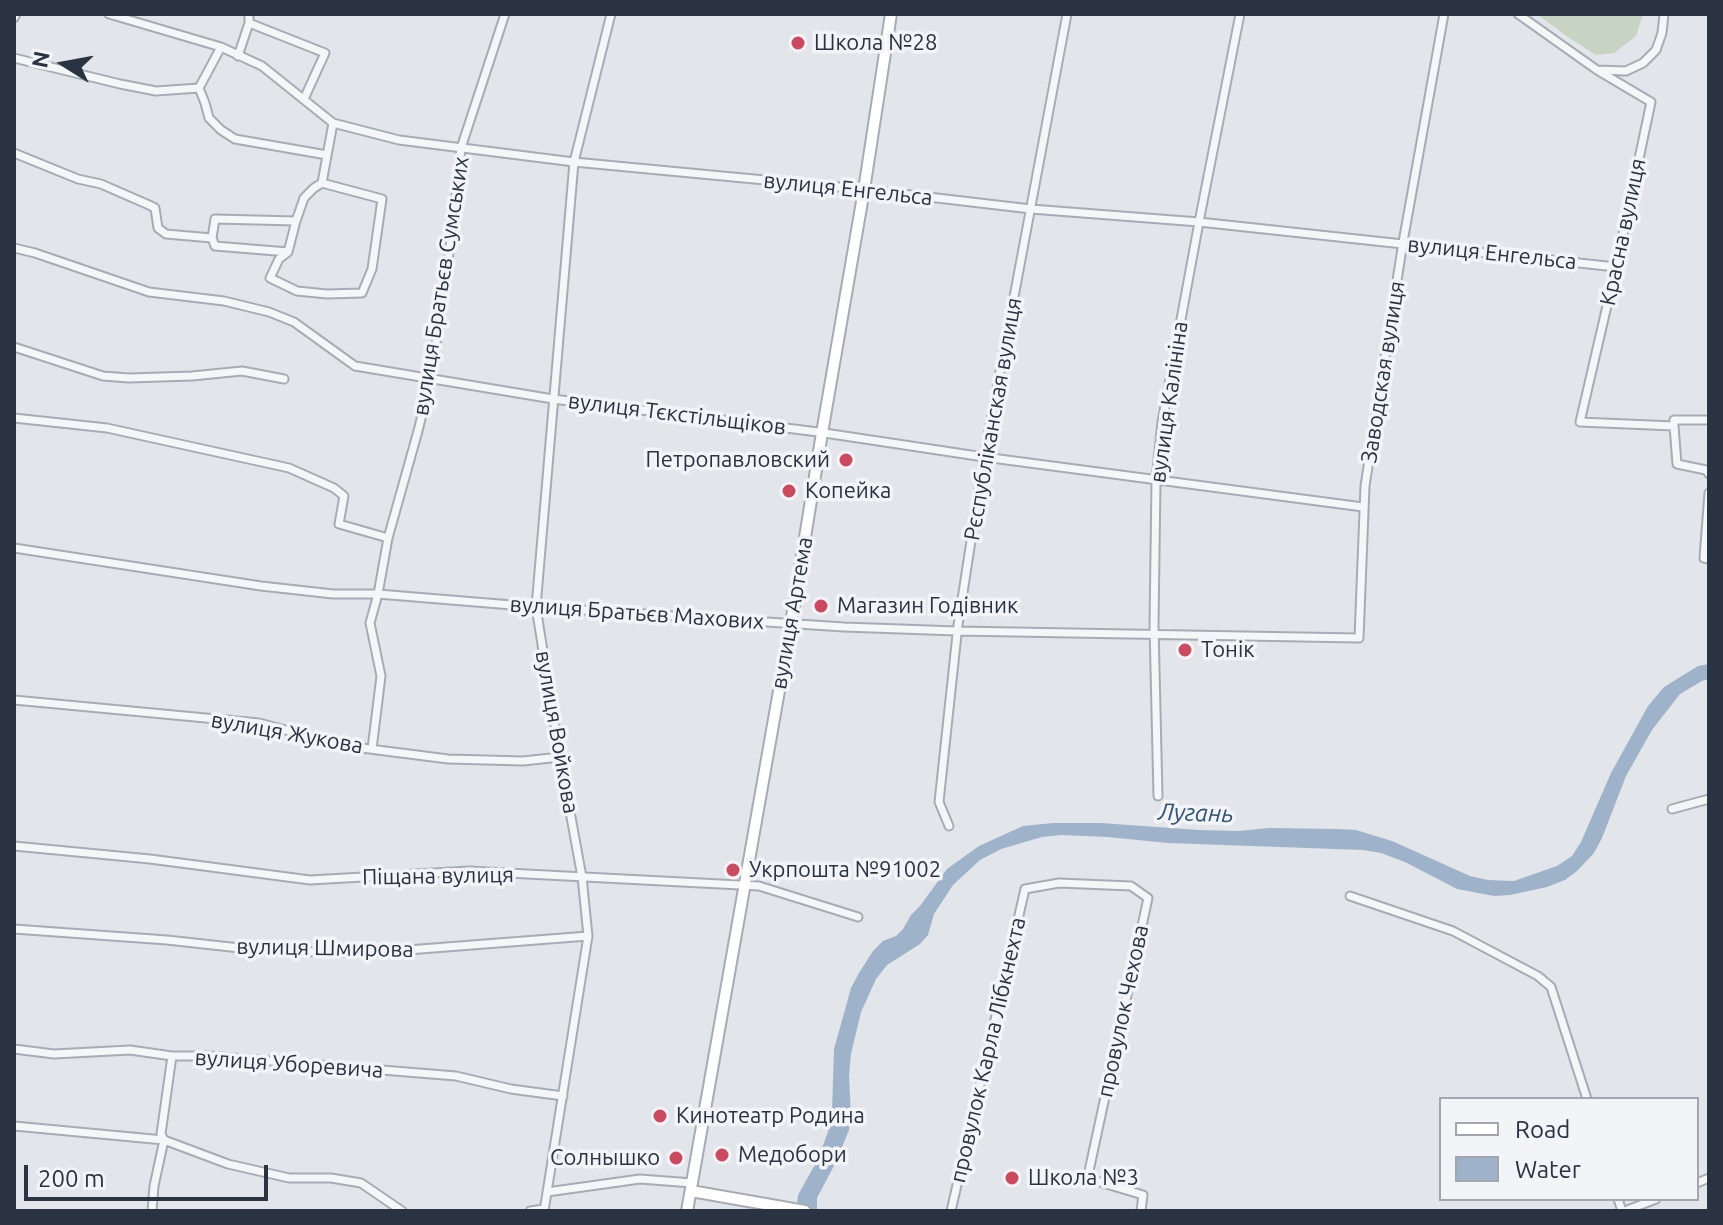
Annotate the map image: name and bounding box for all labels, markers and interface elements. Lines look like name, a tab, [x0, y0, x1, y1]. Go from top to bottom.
north arrow	[24, 24, 104, 104]
place label: Школа №28	[814, 30, 937, 56]
marker: Школа №28	[789, 34, 807, 52]
text: N	[26, 49, 54, 70]
street label: вулиця Братьєв Сумських	[407, 155, 475, 417]
street label: Красна вулиця	[1595, 156, 1651, 308]
street label: вулиця Енгельса	[762, 167, 934, 211]
street label: вулиця Енгельса	[1406, 231, 1578, 275]
street label: Заводская вулиця	[1356, 279, 1410, 465]
street label: Рєспубліканская вулиця	[959, 296, 1027, 542]
street label: вулиця Калініна	[1145, 319, 1193, 485]
street label: вулиця Тєкстільщіков	[566, 388, 788, 440]
place label: Петропавловский	[646, 447, 830, 473]
marker: Петропавловский	[837, 451, 855, 469]
place label: Копейка	[805, 478, 891, 504]
marker: Копейка	[780, 482, 798, 500]
street label: вулиця Артема	[766, 535, 818, 691]
street label: вулиця Братьєв Махових	[509, 591, 765, 635]
place label: Магазин Годівник	[837, 593, 1018, 619]
marker: Магазин Годівник	[812, 597, 830, 615]
place label: Тонік	[1201, 637, 1255, 663]
marker: Тонік	[1176, 641, 1194, 659]
street label: вулиця Войкова	[530, 648, 584, 816]
street label: вулиця Жукова	[209, 707, 365, 759]
water label: Лугань	[1158, 797, 1234, 829]
place label: Укрпошта №91002	[749, 857, 941, 883]
street label: Піщана вулиця	[362, 861, 514, 891]
marker: Укрпошта №91002	[724, 861, 742, 879]
street label: провулок Карла Лібкнехта	[945, 915, 1031, 1185]
street label: провулок Чехова	[1092, 922, 1154, 1100]
street label: вулиця Шмирова	[236, 933, 414, 963]
street label: вулиця Уборевича	[194, 1044, 384, 1084]
legend	[1439, 1097, 1699, 1201]
place label: Кинотеатр Родина	[676, 1103, 865, 1129]
marker: Кинотеатр Родина	[651, 1107, 669, 1125]
text: Road	[1515, 1116, 1570, 1143]
place label: Медобори	[738, 1142, 847, 1168]
place label: Солнышко	[550, 1145, 660, 1171]
marker: Медобори	[713, 1146, 731, 1164]
scale bar	[28, 1149, 272, 1199]
marker: Солнышко	[667, 1149, 685, 1167]
text: Water	[1515, 1156, 1581, 1183]
text: 200 m	[38, 1165, 105, 1192]
place label: Школа №3	[1028, 1165, 1139, 1191]
marker: Школа №3	[1003, 1169, 1021, 1187]

